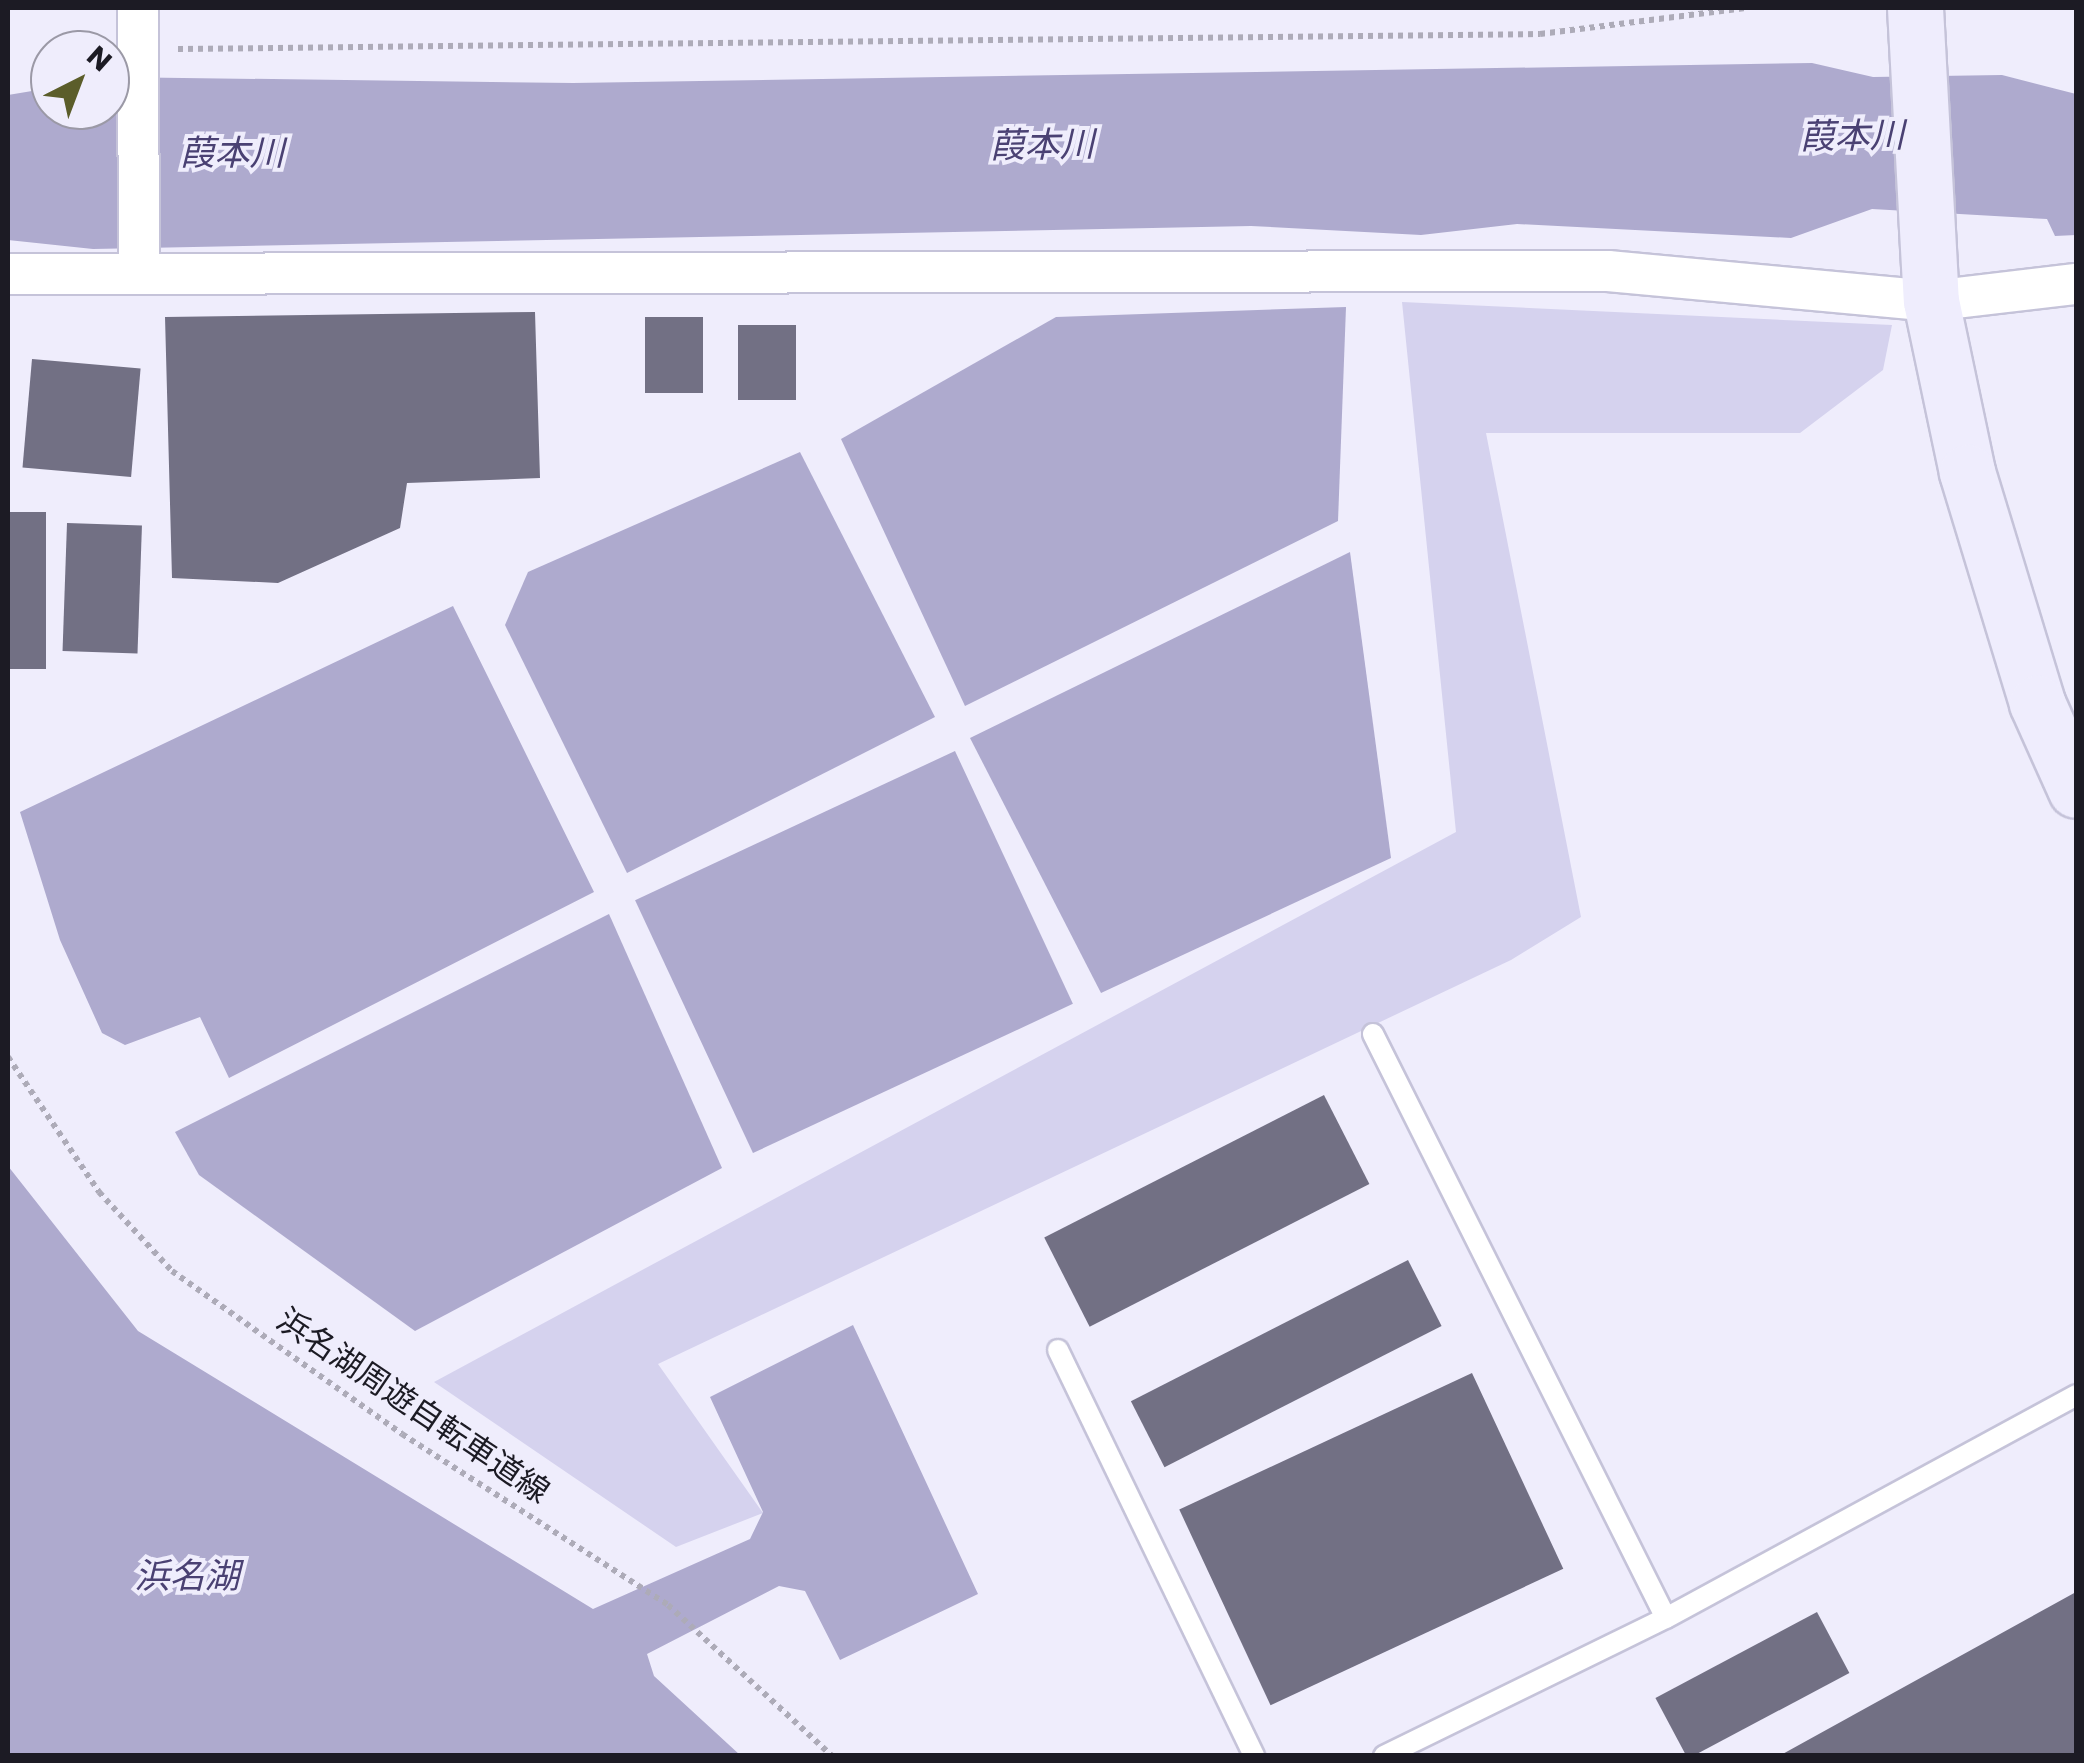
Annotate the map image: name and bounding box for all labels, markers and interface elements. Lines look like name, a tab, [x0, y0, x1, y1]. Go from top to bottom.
north arrow	[30, 30, 130, 130]
text: N	[78, 37, 120, 80]
water label: 葭本川	[1799, 114, 1905, 158]
water label: 葭本川	[989, 123, 1095, 167]
water label: 葭本川	[180, 132, 284, 174]
street label: 浜名湖周遊自転車道線	[270, 1301, 556, 1511]
water label: 浜名湖	[135, 1555, 239, 1597]

